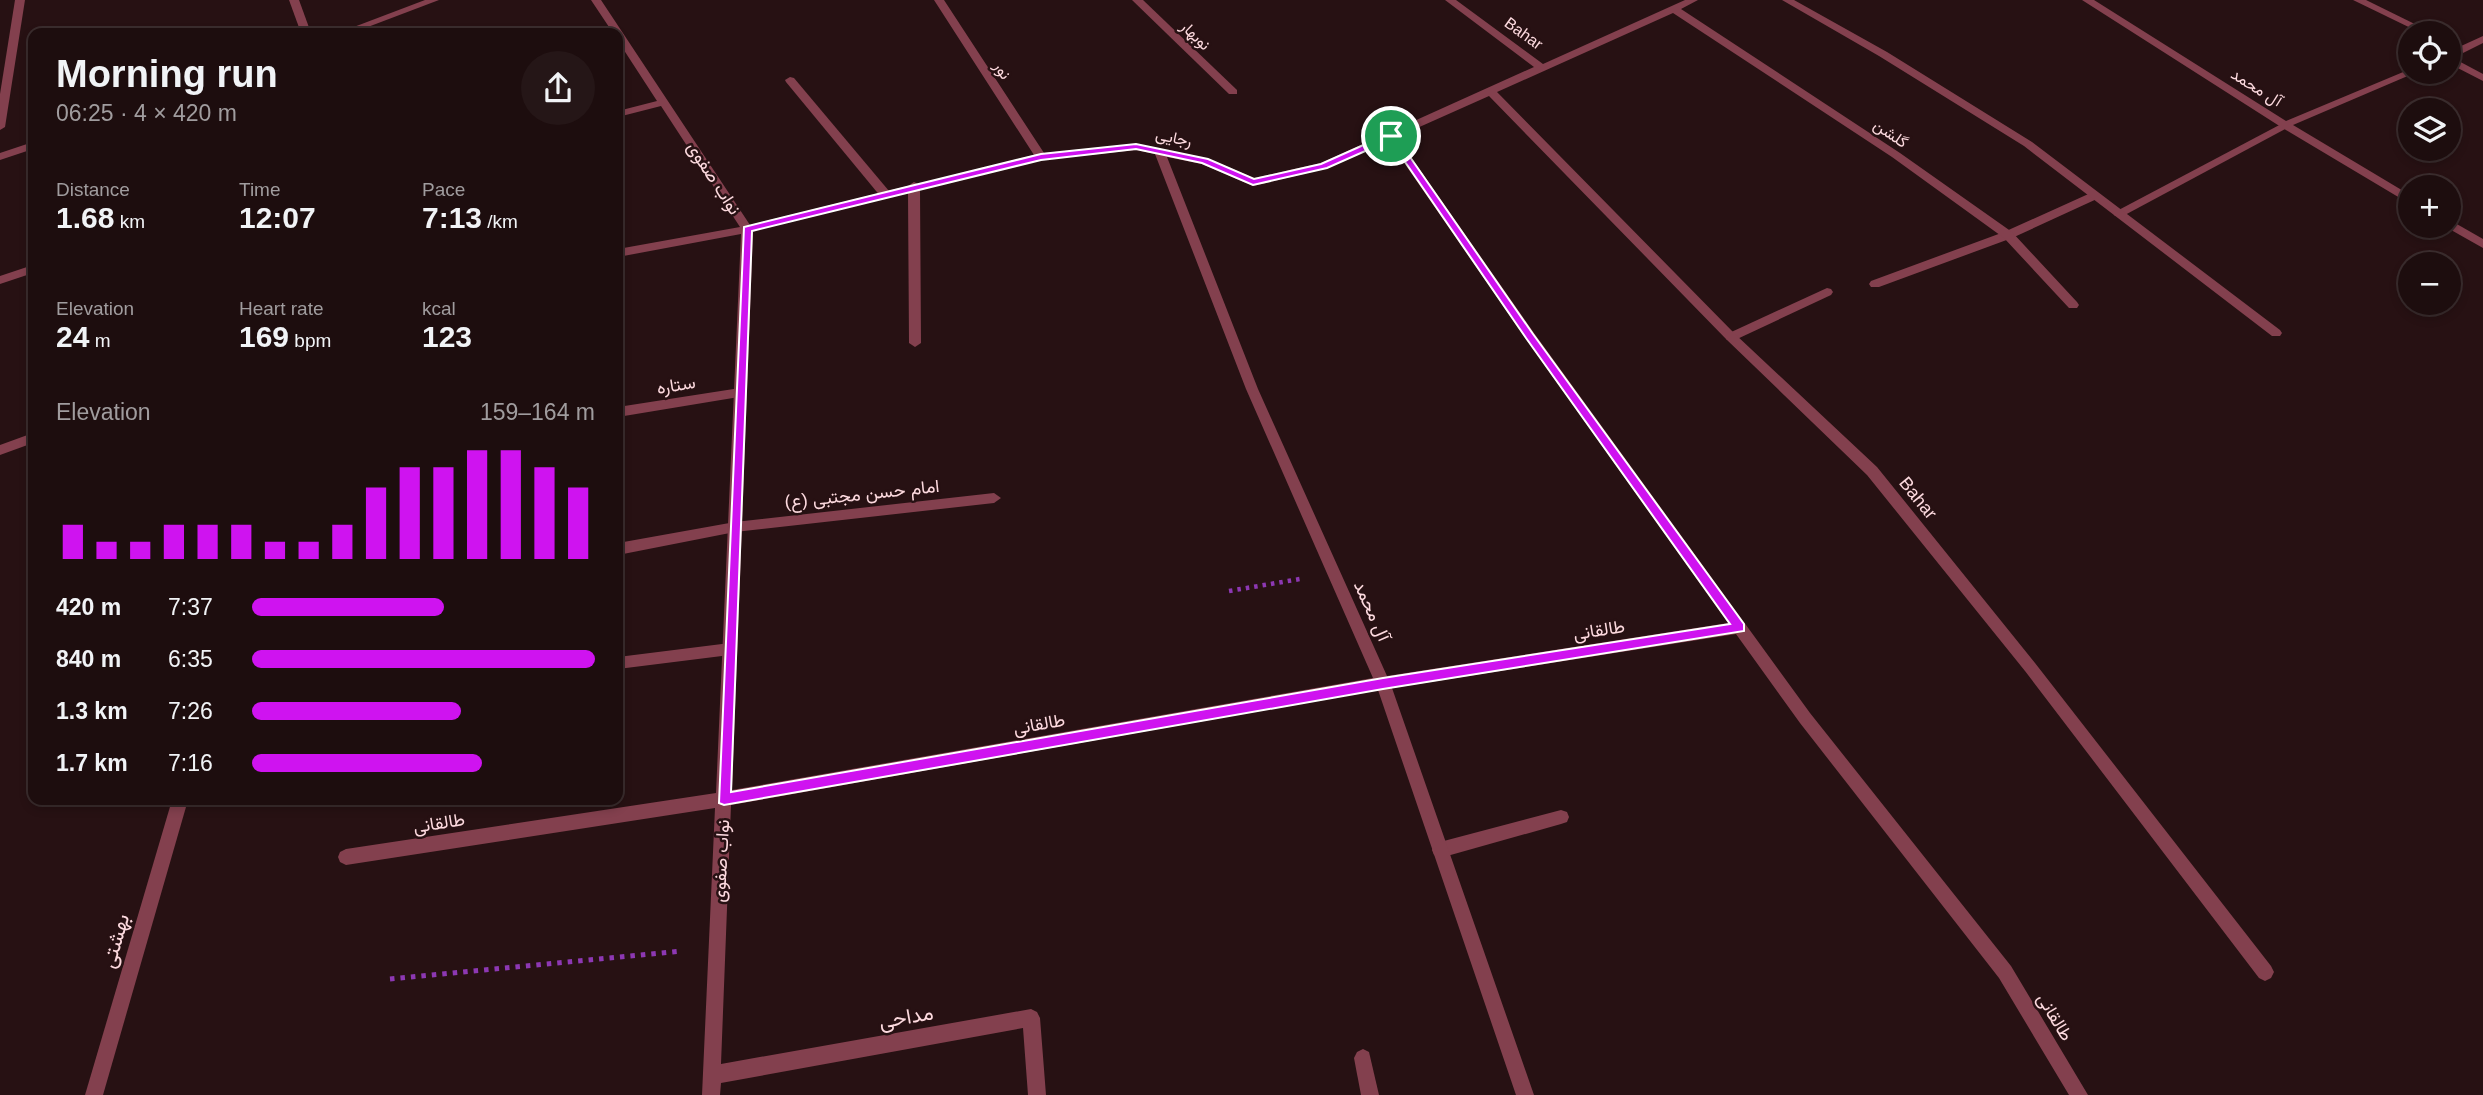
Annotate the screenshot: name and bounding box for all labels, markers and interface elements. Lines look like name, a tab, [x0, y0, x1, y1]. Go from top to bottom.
street label: Bahar	[1501, 14, 1547, 53]
street label: نوبهار	[1175, 17, 1214, 55]
map controls	[2398, 21, 2461, 315]
button: locate	[2398, 21, 2461, 84]
button: share	[521, 51, 595, 125]
text: Morning run	[56, 53, 278, 95]
street label: نور	[989, 58, 1014, 83]
street label: آل محمد	[2228, 65, 2286, 111]
button: layers	[2398, 98, 2461, 161]
text: 06:25 · 4 × 420 m	[56, 100, 237, 126]
pin	[1361, 106, 1421, 166]
street label: گلشن	[1869, 116, 1911, 153]
icon: arrive	[1372, 117, 1410, 155]
street label: رجایی	[1154, 125, 1194, 152]
street label: نواب صفوی	[682, 138, 745, 219]
button: +	[2398, 175, 2461, 238]
text: Distance	[56, 179, 130, 200]
text: Time	[239, 179, 281, 200]
text: Pace	[422, 179, 465, 200]
text: 1.68	[56, 201, 114, 234]
text: 12:07	[239, 201, 316, 234]
text: 7:13	[422, 201, 482, 234]
text: km	[114, 211, 145, 232]
text: /km	[482, 211, 518, 232]
button: −	[2398, 252, 2461, 315]
text: Elevation	[56, 298, 134, 319]
text: Heart rate	[239, 298, 323, 319]
text: kcal	[422, 298, 456, 319]
text: 24	[56, 320, 89, 353]
text: 169	[239, 320, 289, 353]
text: 123	[422, 320, 472, 353]
text: m	[89, 330, 110, 351]
text: bpm	[289, 330, 331, 351]
street label: ستاره	[655, 372, 697, 399]
text: Elevation	[56, 399, 151, 425]
text: 159–164 m	[480, 399, 595, 425]
street label: Bahar	[1895, 473, 1941, 523]
street label: امام حسن مجتبی (ع)	[784, 476, 941, 514]
street label: آل محمد	[1349, 578, 1395, 646]
text: 420 m	[56, 594, 121, 620]
text: 7:37	[168, 594, 213, 620]
street label: طالقانی	[1572, 616, 1626, 645]
text: 840 m	[56, 646, 121, 672]
text: 6:35	[168, 646, 213, 672]
text: 1.3 km	[56, 698, 128, 724]
text: 7:26	[168, 698, 213, 724]
street label: طالقانی	[1012, 710, 1067, 739]
text: 1.7 km	[56, 750, 128, 776]
text: 7:16	[168, 750, 213, 776]
street label: طالقانی	[412, 809, 466, 838]
street label: نواب صفوی	[709, 819, 734, 903]
street label: بهشتی	[96, 911, 135, 971]
street label: طالقانی	[2032, 990, 2077, 1045]
street label: مداحی	[877, 1000, 935, 1034]

